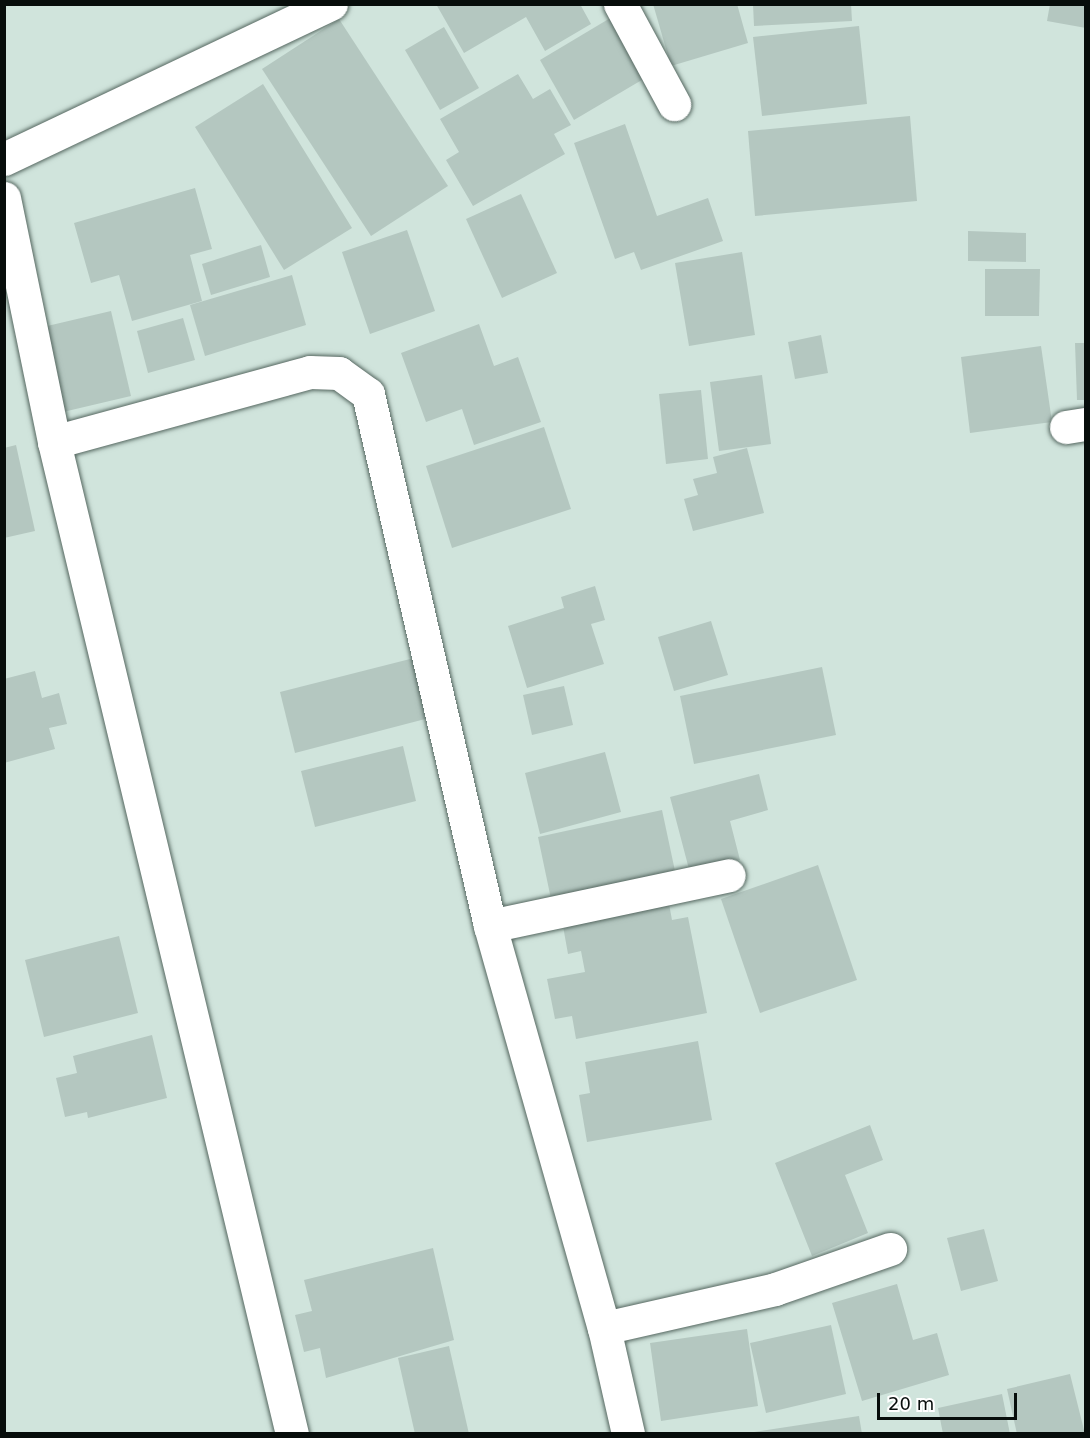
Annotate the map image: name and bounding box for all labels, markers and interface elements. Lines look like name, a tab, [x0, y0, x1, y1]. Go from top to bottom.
scale bar	[880, 1381, 1020, 1419]
text: 20 m	[888, 1393, 934, 1414]

